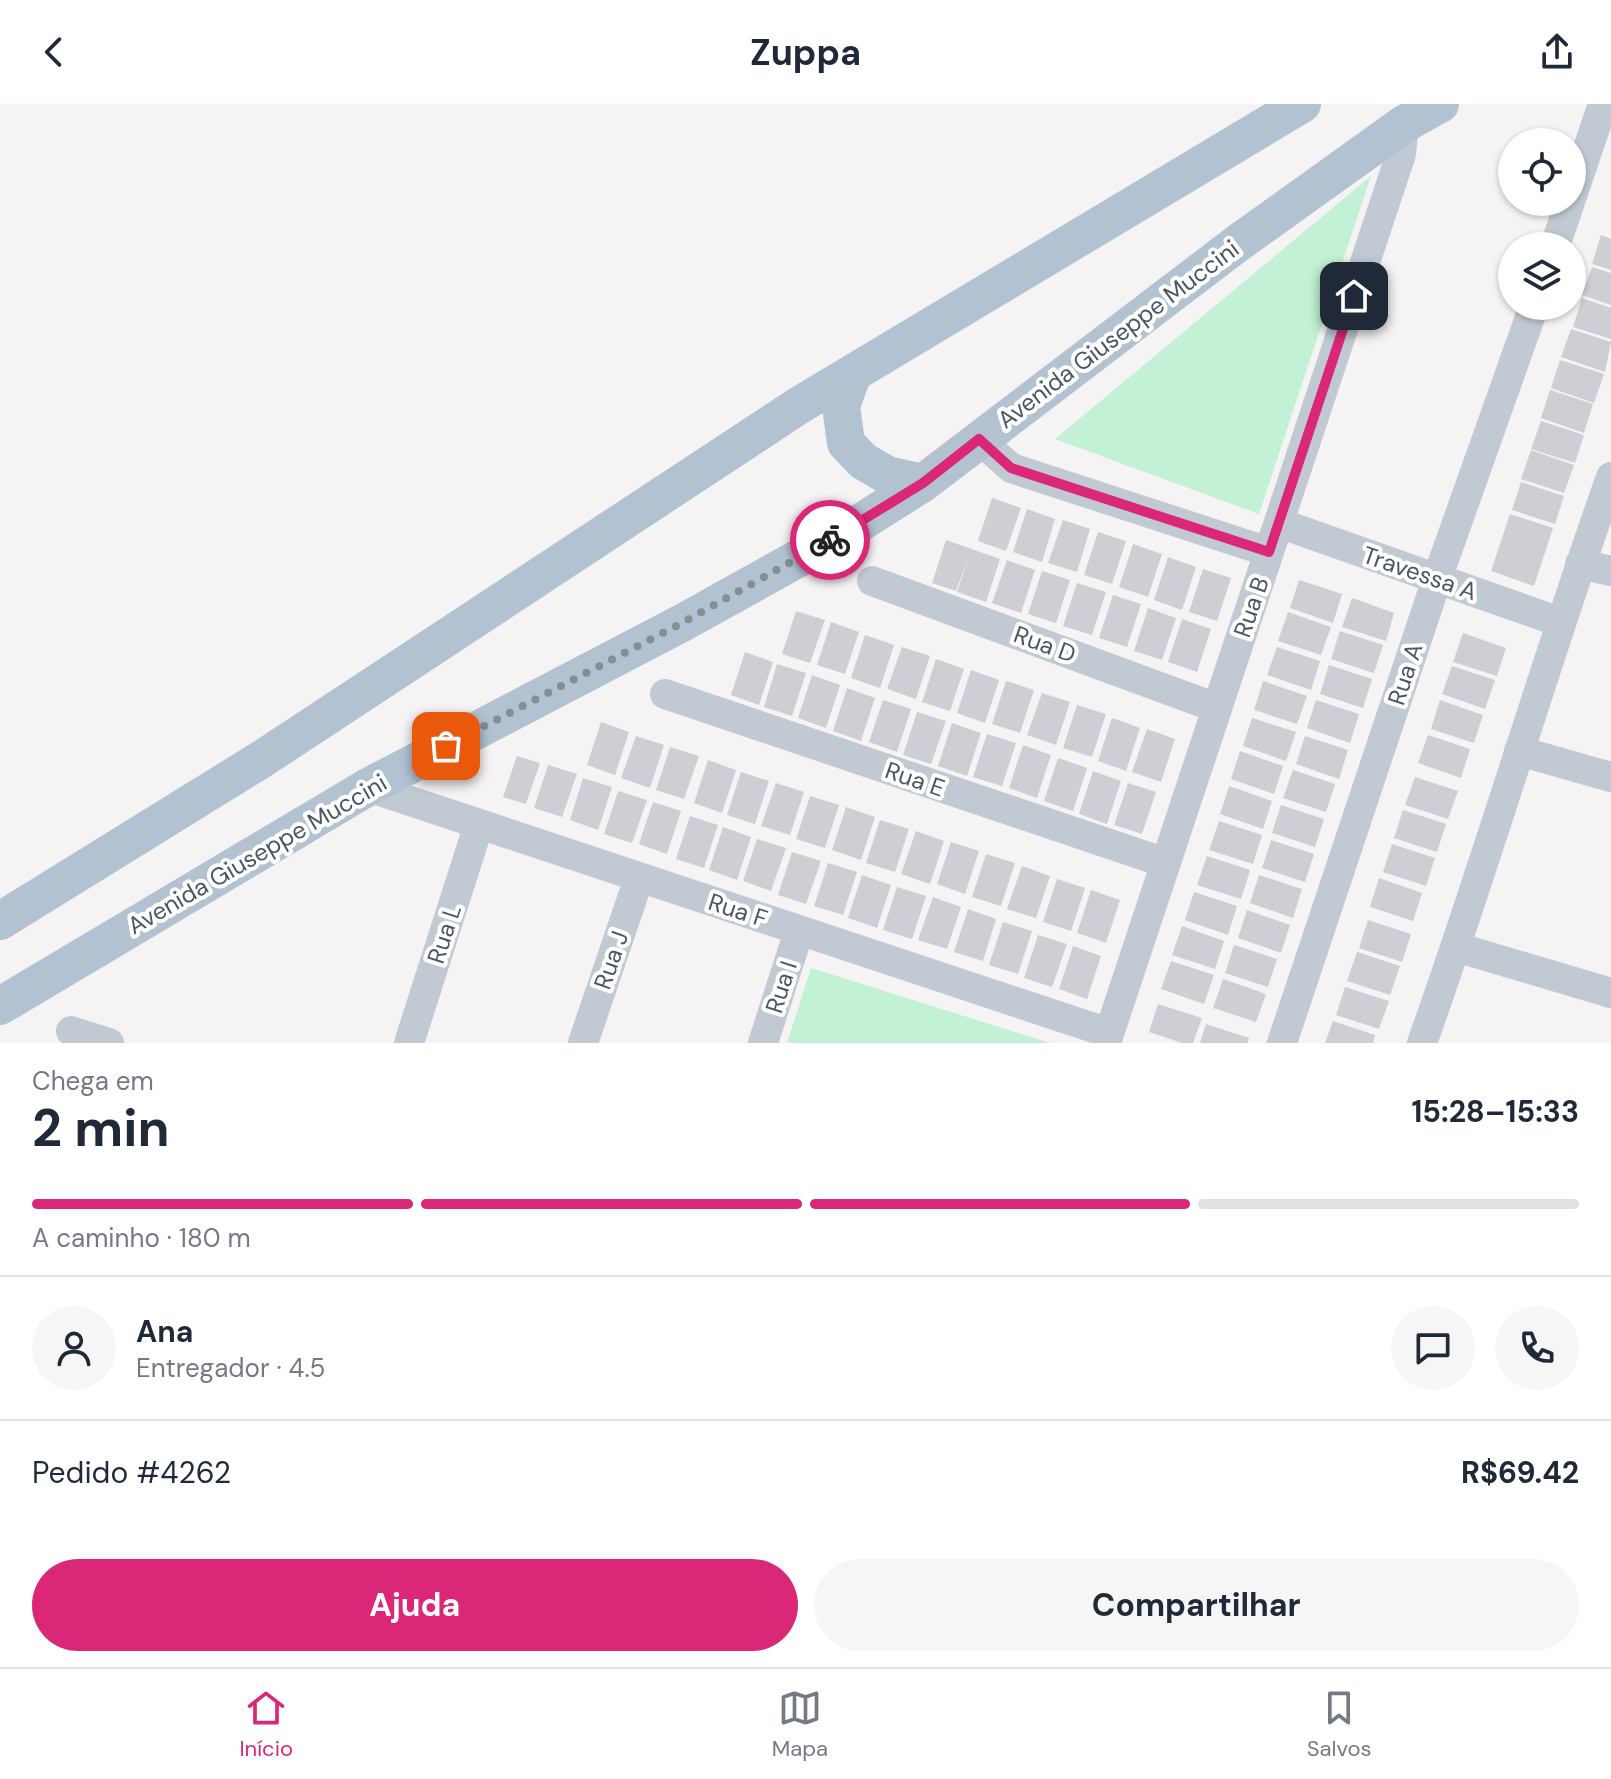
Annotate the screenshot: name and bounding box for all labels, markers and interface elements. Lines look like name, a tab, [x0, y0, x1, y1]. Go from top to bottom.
text: Zuppa	[750, 29, 861, 76]
icon: back	[32, 30, 76, 74]
icon: share	[1535, 30, 1579, 74]
map controls	[1498, 128, 1586, 320]
button: locate	[1498, 128, 1586, 216]
button: layers	[1498, 232, 1586, 320]
street label: Avenida Giuseppe Muccini	[991, 233, 1245, 435]
pin	[1320, 262, 1388, 330]
icon: home	[1332, 274, 1376, 318]
courier	[790, 500, 870, 580]
icon: bike	[808, 518, 852, 562]
street label: Travessa A	[1359, 539, 1481, 607]
street label: Rua B	[1226, 573, 1276, 641]
street label: Rua D	[1010, 618, 1080, 670]
street label: Rua A	[1380, 639, 1430, 709]
pin	[412, 712, 480, 780]
icon: bag	[424, 724, 468, 768]
street label: Rua E	[881, 754, 949, 804]
street label: Avenida Giuseppe Muccini	[122, 767, 392, 941]
street label: Rua F	[705, 886, 772, 934]
street label: Rua L	[420, 901, 468, 967]
street label: Rua J	[587, 927, 635, 993]
street label: Rua I	[758, 957, 804, 1017]
text: Chega em	[32, 1064, 154, 1098]
text: 15:28–15:33	[1411, 1092, 1579, 1131]
text: 2 min	[32, 1094, 170, 1162]
text: A caminho · 180 m	[32, 1221, 251, 1255]
button: person	[32, 1306, 116, 1390]
button: chat	[1391, 1306, 1475, 1390]
button: phone	[1495, 1306, 1579, 1390]
text: Ana	[136, 1312, 193, 1351]
text: Entregador · 4.5	[136, 1351, 325, 1385]
text: Pedido #4262	[32, 1453, 231, 1492]
text: R$69.42	[1461, 1453, 1579, 1492]
button: Ajuda	[32, 1559, 798, 1651]
button: Compartilhar	[814, 1559, 1579, 1651]
tab: Início	[239, 1686, 293, 1763]
tab: Mapa	[772, 1686, 828, 1763]
tab: Salvos	[1307, 1686, 1372, 1763]

